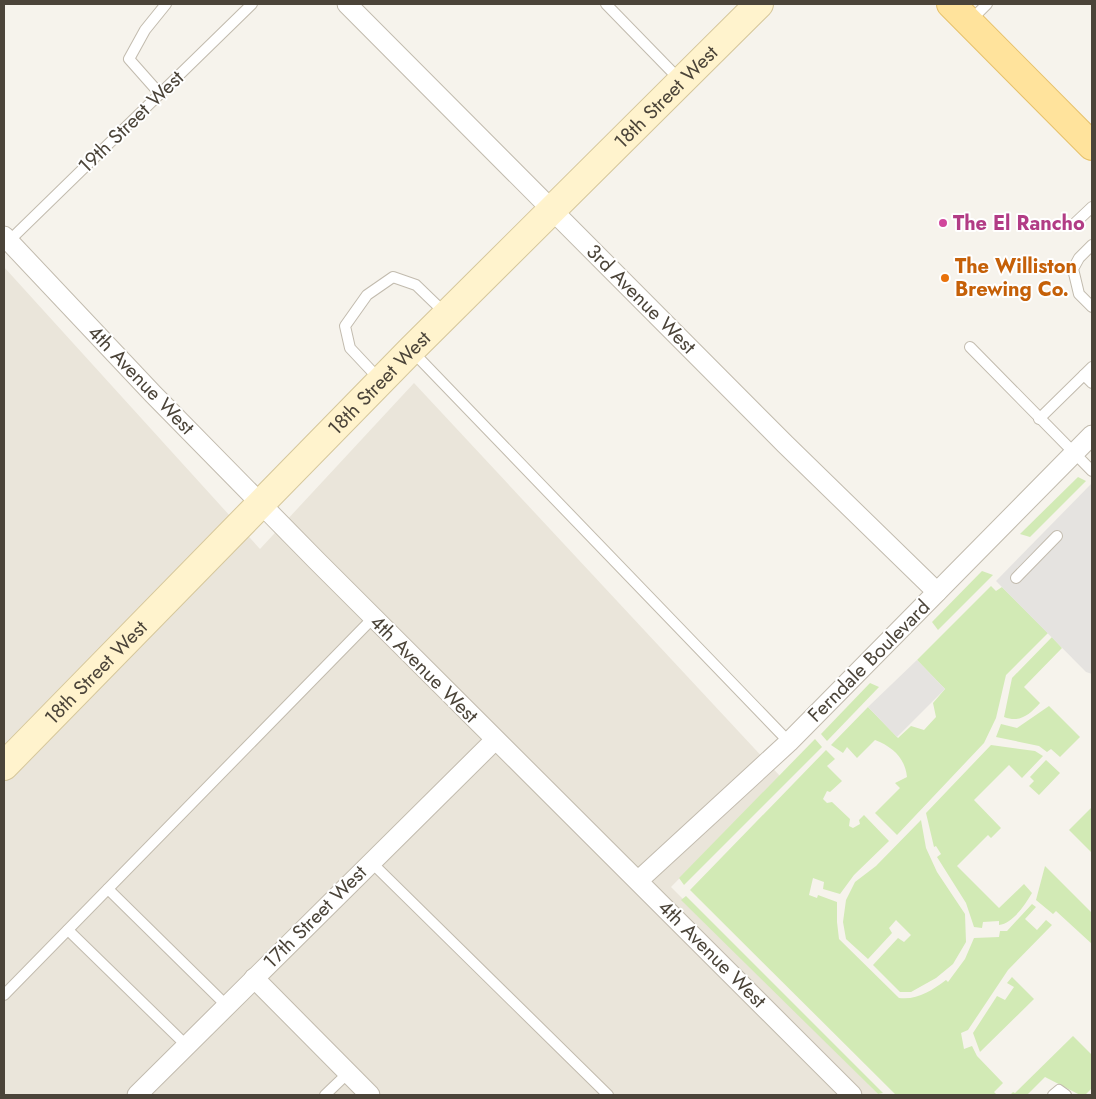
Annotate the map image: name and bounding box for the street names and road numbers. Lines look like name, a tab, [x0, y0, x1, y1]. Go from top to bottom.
street label: 18th Street West	[607, 38, 724, 155]
street label: 19th Street West	[72, 64, 190, 180]
street label: 3rd Avenue West	[580, 238, 703, 361]
street label: 4th Avenue West	[81, 319, 201, 442]
street label: 18th Street West	[321, 324, 437, 442]
street label: Ferndale Boulevard	[801, 593, 937, 729]
street label: 4th Avenue West	[363, 608, 485, 730]
street label: 18th Street West	[38, 613, 154, 731]
street label: 17th Street West	[257, 859, 373, 975]
street label: 4th Avenue West	[651, 893, 773, 1015]

